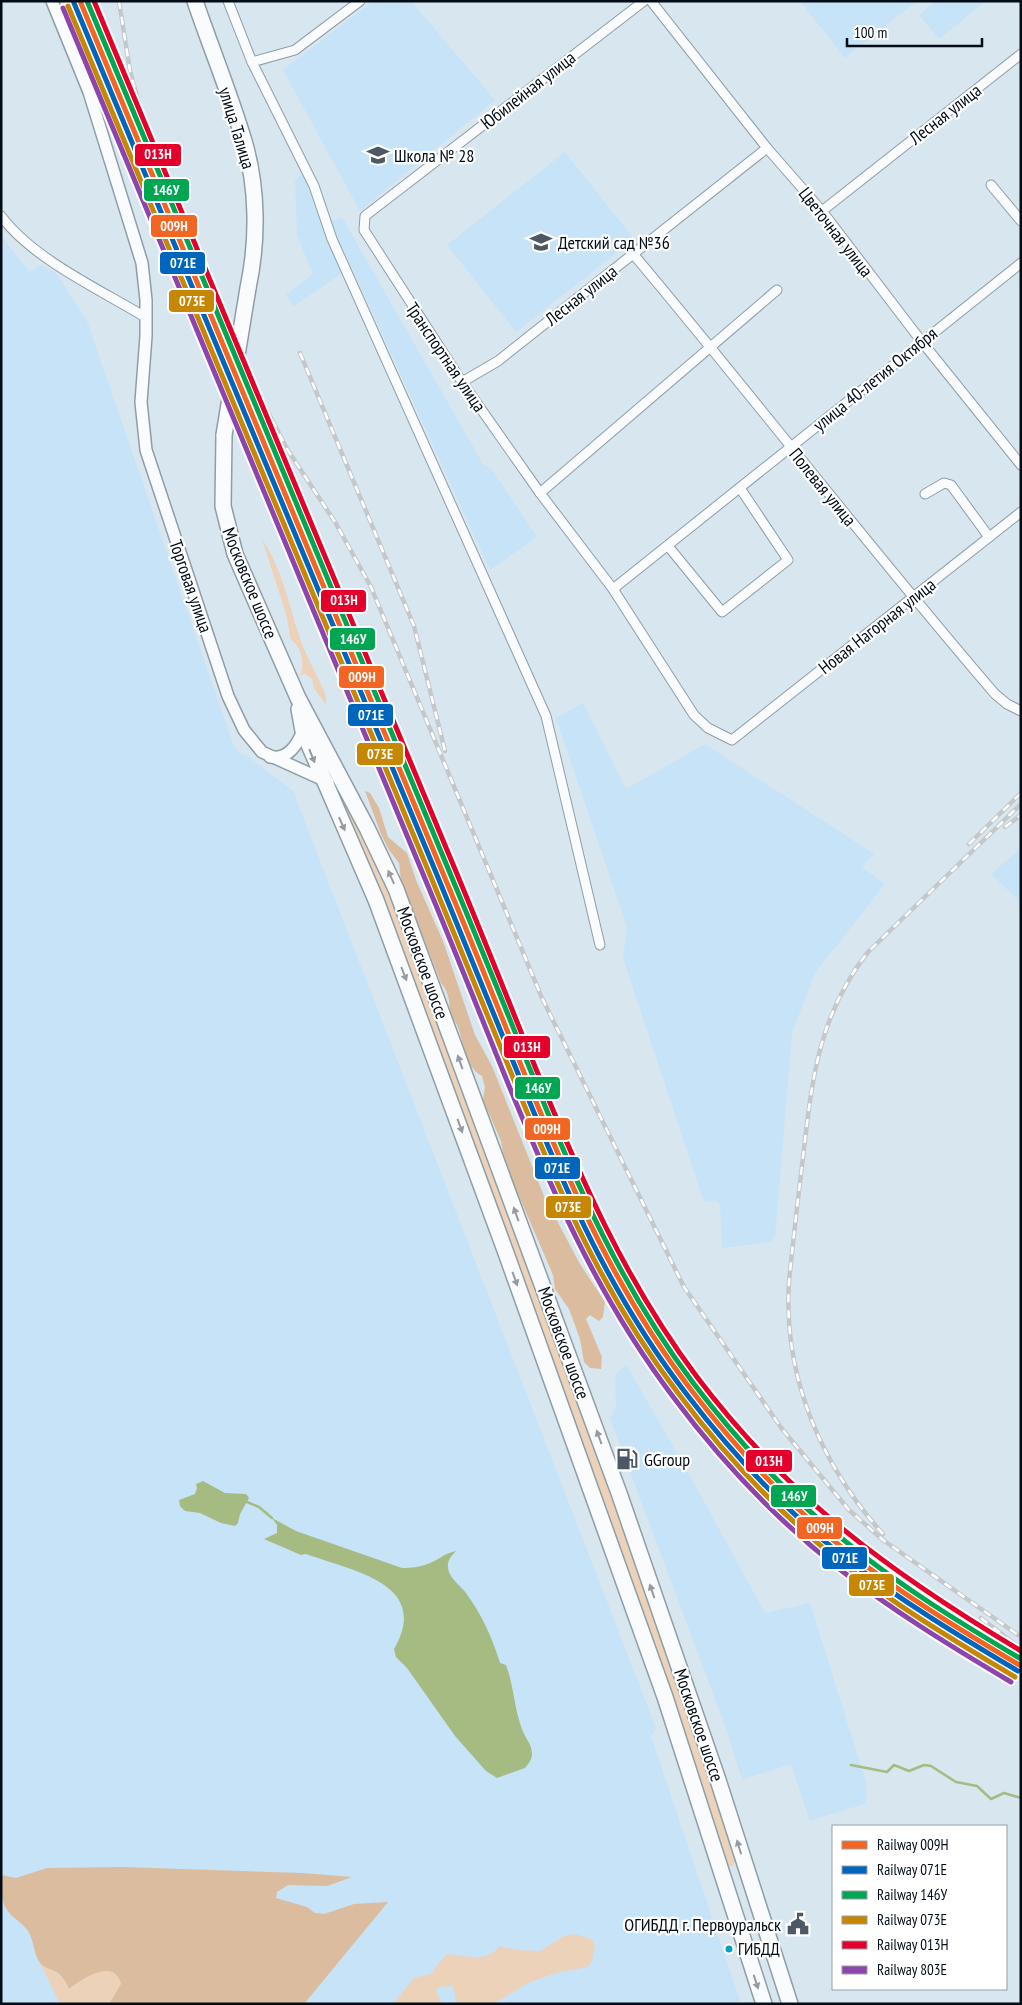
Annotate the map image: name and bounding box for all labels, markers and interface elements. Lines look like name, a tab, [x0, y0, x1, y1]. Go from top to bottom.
scale bar	[847, 15, 982, 47]
text: 100 m	[854, 23, 887, 42]
street label: Юбилейная улица	[476, 46, 580, 134]
street label: Лесная улица	[903, 79, 986, 150]
street label: улица Талица	[214, 84, 260, 172]
school or university icon: Школа № 28	[365, 142, 391, 168]
line badge: 013Н	[134, 143, 182, 167]
place label: Школа № 28	[394, 144, 474, 167]
text: 013Н	[144, 145, 172, 163]
line badge: 146У	[143, 178, 190, 202]
text: 146У	[153, 181, 180, 199]
street label: Цветочная улица	[794, 182, 878, 282]
line badge: 009Н	[150, 214, 198, 238]
text: 009Н	[160, 217, 188, 235]
school or university icon: Детский сад №36	[528, 229, 554, 255]
place label: Детский сад №36	[558, 231, 670, 254]
line badge: 071Е	[159, 251, 206, 275]
text: 071Е	[170, 254, 196, 272]
street label: Лесная улица	[539, 260, 622, 331]
line badge: 073Е	[168, 289, 215, 313]
text: 073Е	[179, 292, 205, 310]
street label: Транспортная улица	[401, 298, 491, 416]
street label: улица 40-летия Октября	[808, 322, 942, 436]
street label: Полевая улица	[784, 443, 862, 531]
street label: Московское шоссе	[217, 524, 283, 642]
street label: Торговая улица	[164, 537, 218, 635]
street label: Новая Нагорная улица	[814, 573, 940, 679]
line badge: 013Н	[320, 589, 367, 613]
text: 013Н	[330, 591, 358, 609]
line badge: 146У	[329, 627, 376, 651]
text: 146У	[340, 630, 367, 648]
line badge: 009Н	[338, 665, 385, 689]
text: 009Н	[348, 668, 376, 686]
line badge: 071Е	[347, 703, 394, 727]
text: 071Е	[358, 706, 384, 724]
line badge: 073Е	[356, 742, 404, 766]
text: 073Е	[367, 745, 393, 763]
one-way arrow	[309, 749, 317, 763]
one-way arrow	[338, 817, 346, 831]
one-way arrow	[386, 870, 394, 884]
street label: Московское шоссе	[392, 904, 454, 1022]
one-way arrow	[401, 966, 408, 981]
line badge: 013Н	[503, 1035, 551, 1059]
text: 013Н	[513, 1038, 541, 1056]
one-way arrow	[456, 1054, 464, 1069]
line badge: 146У	[514, 1076, 561, 1100]
text: 146У	[525, 1079, 552, 1097]
line badge: 009Н	[524, 1117, 571, 1141]
one-way arrow	[456, 1119, 464, 1134]
text: 009Н	[533, 1120, 561, 1138]
line badge: 071Е	[534, 1156, 581, 1180]
text: 071Е	[544, 1159, 570, 1177]
line badge: 073Е	[545, 1195, 592, 1219]
text: 073Е	[555, 1198, 581, 1216]
one-way arrow	[512, 1206, 520, 1221]
one-way arrow	[511, 1272, 519, 1287]
street label: Московское шоссе	[533, 1284, 595, 1402]
one-way arrow	[595, 1430, 602, 1445]
fuel station icon: GGroup	[614, 1446, 640, 1472]
place label: GGroup	[644, 1448, 690, 1471]
line badge: 013Н	[745, 1449, 793, 1473]
text: 013Н	[755, 1452, 783, 1470]
line badge: 146У	[770, 1484, 817, 1508]
text: 146У	[781, 1487, 808, 1505]
line badge: 009Н	[796, 1516, 843, 1540]
text: 009Н	[806, 1519, 834, 1537]
line badge: 071Е	[821, 1546, 868, 1570]
text: 071Е	[832, 1549, 858, 1567]
line badge: 073Е	[848, 1573, 895, 1597]
text: 073Е	[859, 1576, 885, 1594]
one-way arrow	[648, 1583, 656, 1598]
street label: Московское шоссе	[669, 1666, 729, 1784]
legend	[832, 1825, 1007, 1990]
text: Railway 009Н	[877, 1835, 948, 1854]
one-way arrow	[735, 1840, 743, 1855]
text: Railway 071Е	[877, 1860, 947, 1879]
text: Railway 146У	[877, 1885, 947, 1904]
text: Railway 073Е	[877, 1910, 947, 1929]
public building icon: ОГИБДД г. Первоуральск	[785, 1911, 811, 1937]
place label: ОГИБДД г. Первоуральск	[624, 1913, 781, 1936]
text: Railway 013Н	[877, 1935, 948, 1954]
place label: ГИБДД	[738, 1938, 780, 1960]
marker: ГИБДД	[724, 1944, 734, 1954]
text: Railway 803Е	[877, 1960, 947, 1979]
one-way arrow	[753, 1975, 761, 1990]

